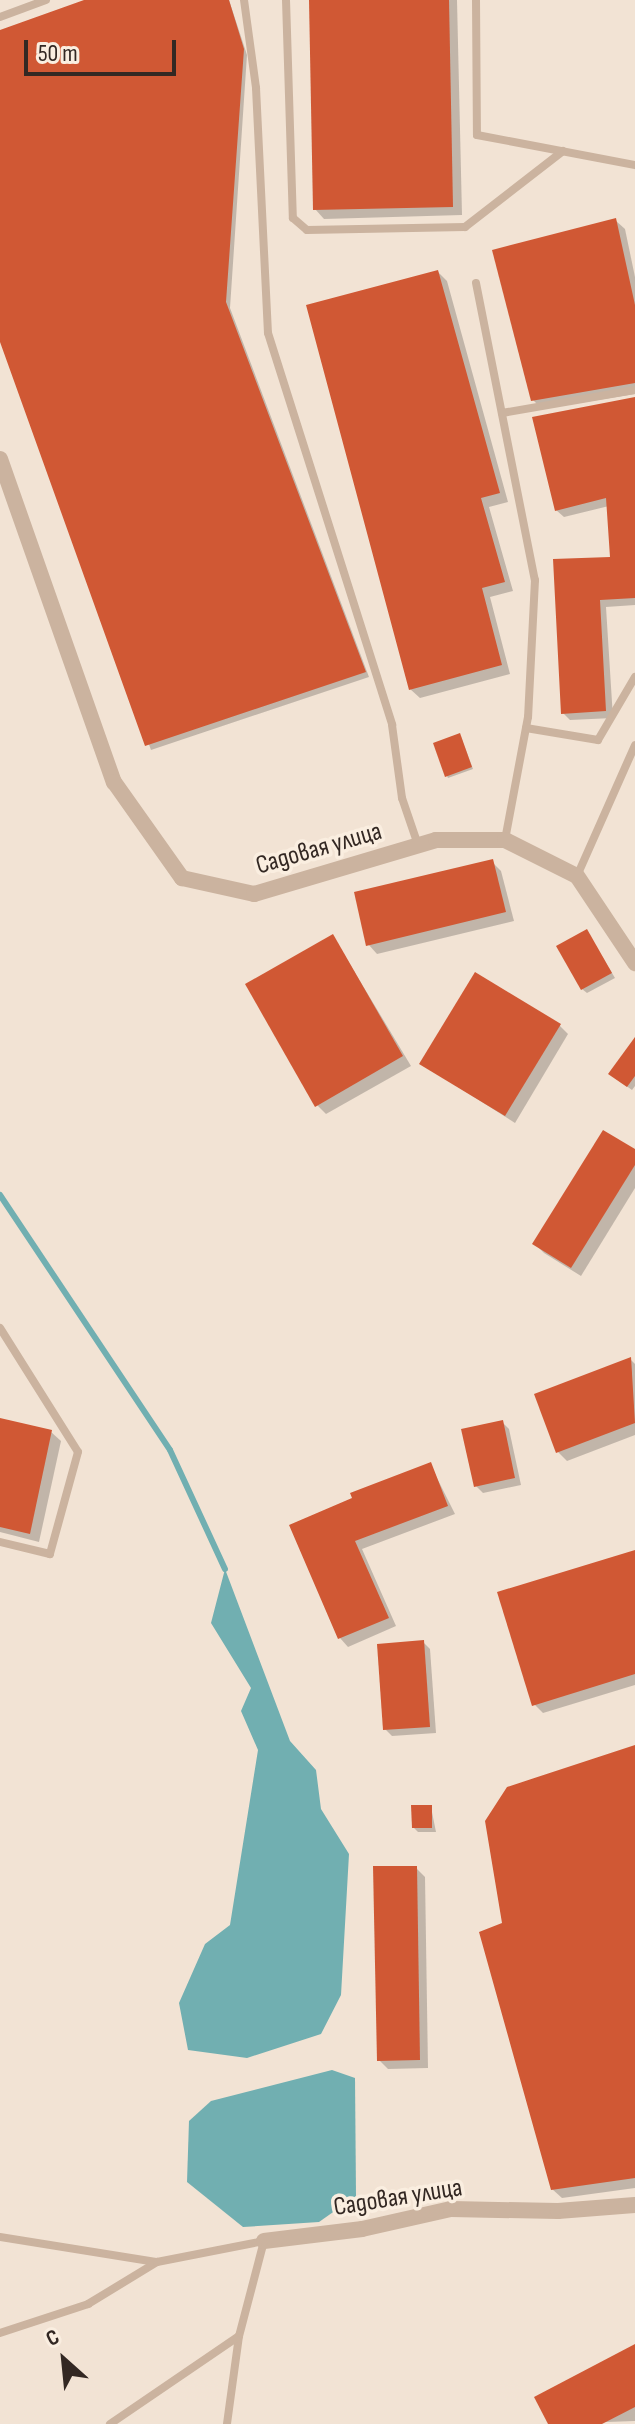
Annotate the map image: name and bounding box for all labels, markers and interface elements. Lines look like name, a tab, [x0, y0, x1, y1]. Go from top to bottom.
scale bar	[28, 24, 180, 74]
text: 50 m	[38, 39, 78, 68]
street label: Садовая улица	[252, 816, 386, 882]
street label: Садовая улица	[332, 2172, 464, 2224]
north arrow	[24, 2320, 104, 2400]
text: С	[42, 2324, 64, 2353]

